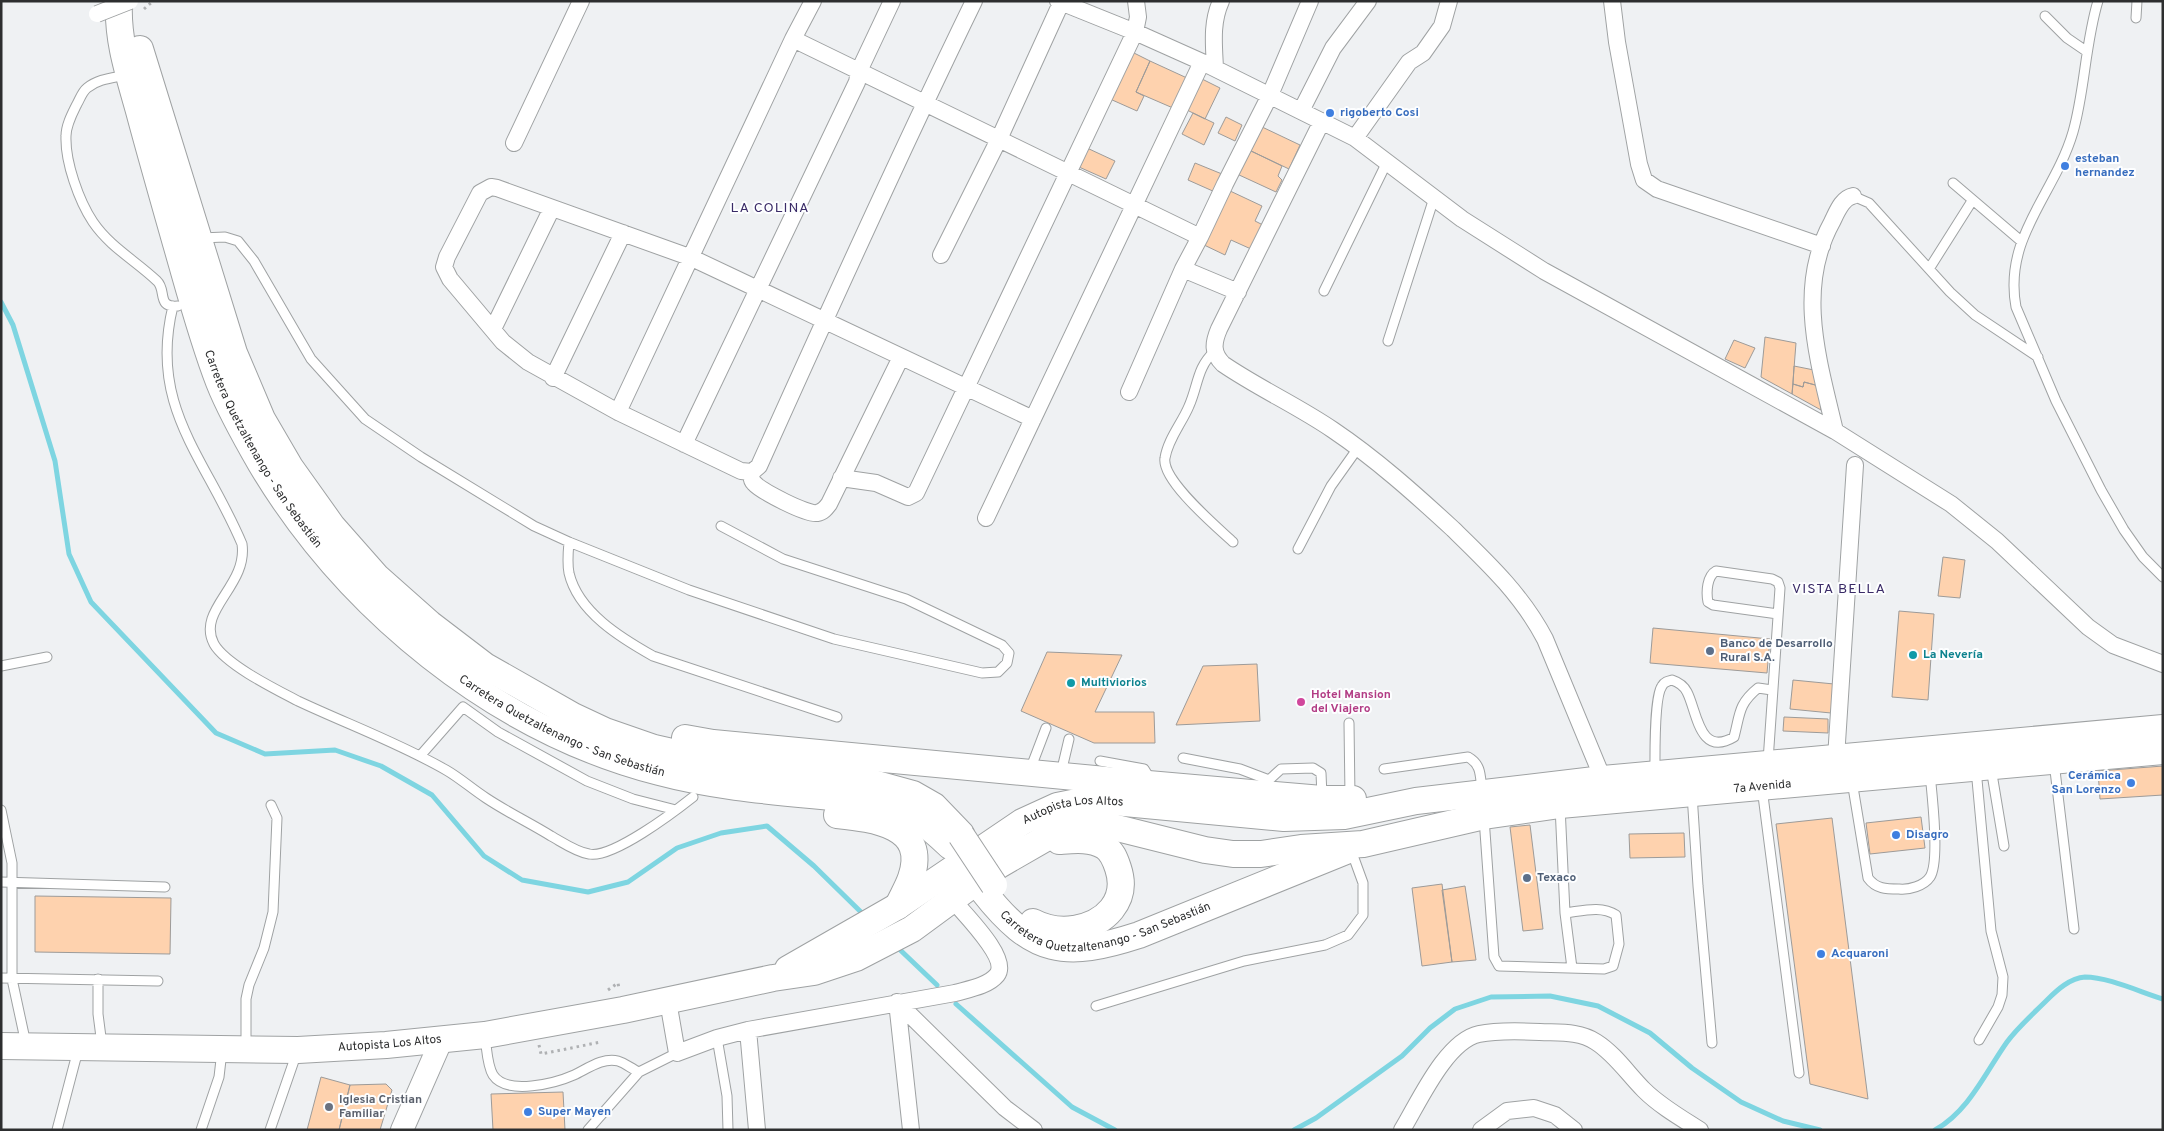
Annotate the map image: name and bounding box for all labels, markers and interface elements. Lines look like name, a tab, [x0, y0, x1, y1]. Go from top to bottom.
place label: rigoberto Cosi	[1340, 105, 1419, 121]
marker: rigoberto Cosi	[1324, 107, 1336, 119]
place label: esteban hernandez	[2075, 151, 2135, 181]
marker: esteban hernandez	[2059, 160, 2071, 172]
district label: LA COLINA	[730, 200, 810, 217]
street label: Carretera Quetzaltenango - San Sebastián	[200, 348, 325, 552]
district label: VISTA BELLA	[1792, 581, 1886, 598]
place label: Banco de Desarrollo Rural S.A.	[1720, 636, 1833, 666]
marker: Banco de Desarrollo Rural S.A.	[1704, 645, 1716, 657]
place label: La Nevería	[1923, 647, 1983, 663]
marker: La Nevería	[1907, 649, 1919, 661]
street label: Carretera Quetzaltenango - San Sebastián	[455, 672, 667, 781]
place label: Multiviorios	[1081, 675, 1147, 691]
marker: Multiviorios	[1065, 677, 1077, 689]
place label: Hotel Mansion del Viajero	[1311, 687, 1391, 717]
marker: Hotel Mansion del Viajero	[1295, 696, 1307, 708]
place label: Cerámica San Lorenzo	[2052, 768, 2121, 798]
street label: 7a Avenida	[1733, 776, 1792, 797]
marker: Cerámica San Lorenzo	[2125, 777, 2137, 789]
street label: Autopista Los Altos	[1020, 793, 1124, 829]
place label: Disagro	[1906, 827, 1949, 843]
marker: Disagro	[1890, 829, 1902, 841]
place label: Texaco	[1537, 870, 1577, 886]
marker: Texaco	[1521, 872, 1533, 884]
street label: Carretera Quetzaltenango - San Sebastián	[994, 898, 1220, 916]
text: Carretera Quetzaltenango - San Sebastián	[996, 899, 1213, 957]
place label: Acquaroni	[1831, 946, 1889, 962]
marker: Acquaroni	[1815, 948, 1827, 960]
street label: Autopista Los Altos	[337, 1031, 442, 1056]
place label: Iglesia Cristian Familiar	[339, 1092, 422, 1122]
marker: Iglesia Cristian Familiar	[323, 1101, 335, 1113]
place label: Super Mayen	[538, 1104, 611, 1120]
marker: Super Mayen	[522, 1106, 534, 1118]

